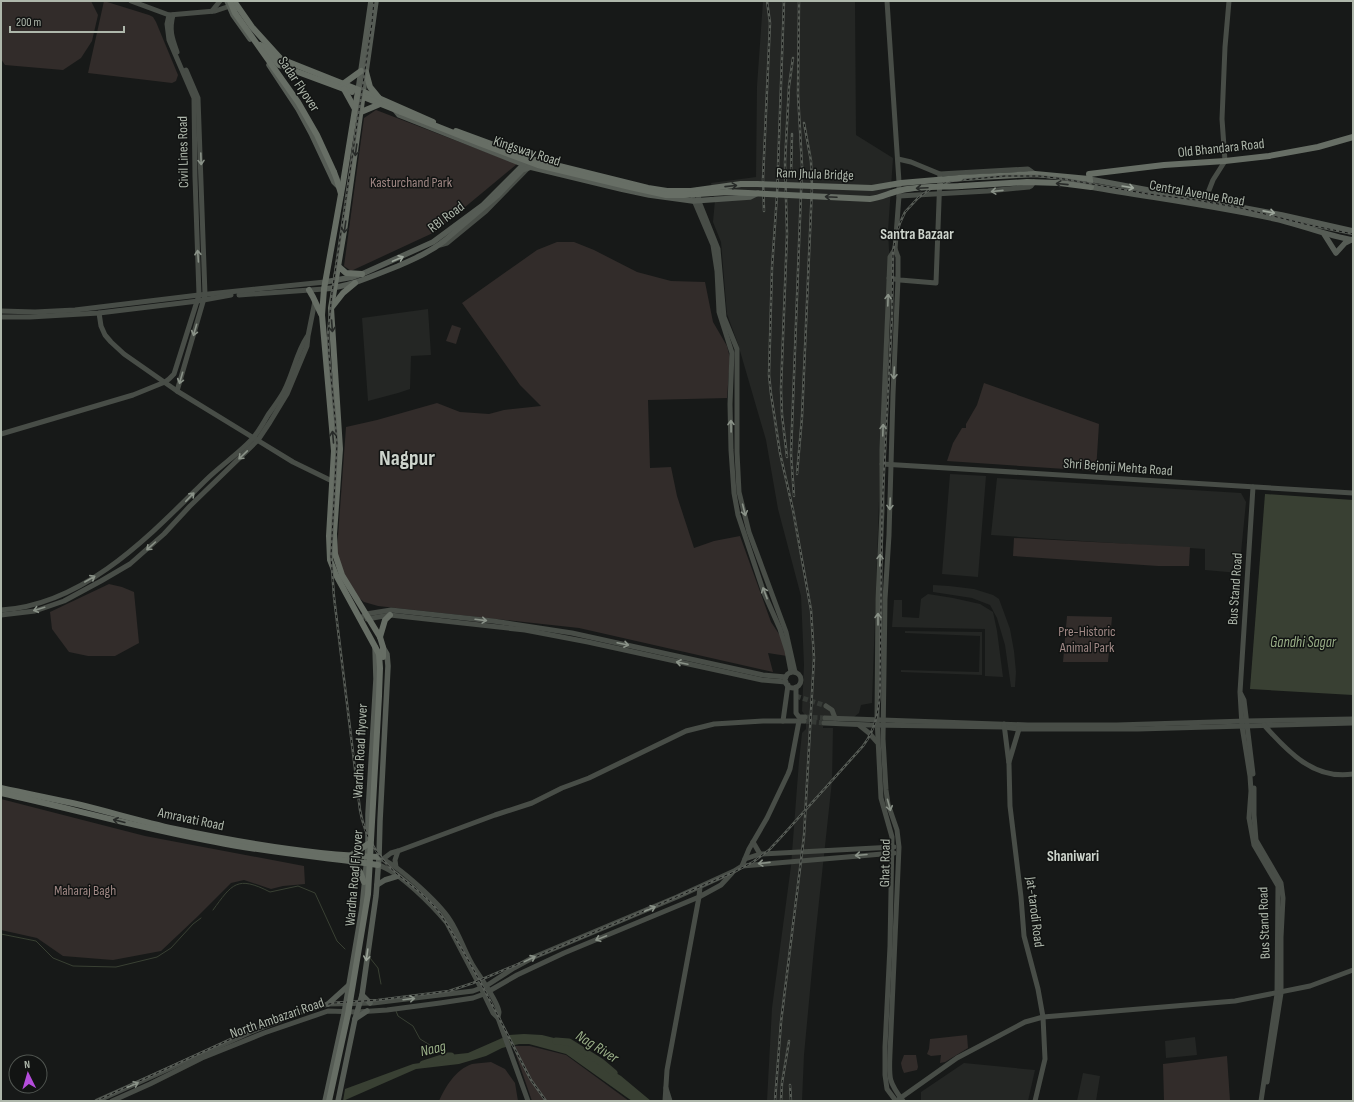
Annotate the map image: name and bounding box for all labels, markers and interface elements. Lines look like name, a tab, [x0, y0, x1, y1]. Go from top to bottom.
scale bar	[10, 8, 124, 34]
text: 200 m	[16, 15, 42, 30]
street label: Sadar Flyover	[274, 53, 324, 115]
street label: Civil Lines Road	[174, 116, 192, 188]
street label: Kingsway Road	[491, 132, 563, 170]
street label: Old Bhandara Road	[1177, 135, 1265, 161]
one-way arrow	[352, 143, 360, 156]
one-way arrow	[197, 152, 204, 165]
street label: Ram Jhula Bridge	[776, 164, 854, 184]
park label: Kasturchand Park	[370, 174, 453, 191]
street label: Central Avenue Road	[1148, 176, 1246, 210]
one-way arrow	[1056, 180, 1069, 188]
one-way arrow	[724, 182, 737, 189]
one-way arrow	[1121, 183, 1134, 191]
one-way arrow	[916, 184, 929, 192]
one-way arrow	[991, 187, 1004, 194]
one-way arrow	[825, 193, 838, 200]
street label: RBI Road	[424, 198, 468, 236]
one-way arrow	[1263, 209, 1276, 217]
one-way arrow	[341, 220, 349, 233]
district label: Santra Bazaar	[880, 225, 954, 244]
one-way arrow	[194, 250, 201, 263]
one-way arrow	[392, 254, 404, 262]
one-way arrow	[884, 294, 892, 307]
one-way arrow	[328, 319, 335, 332]
one-way arrow	[191, 323, 198, 336]
one-way arrow	[890, 366, 898, 379]
one-way arrow	[177, 371, 184, 384]
one-way arrow	[727, 420, 734, 433]
one-way arrow	[879, 424, 887, 437]
one-way arrow	[330, 431, 337, 444]
district label: Nagpur	[379, 445, 435, 472]
one-way arrow	[238, 450, 248, 460]
street label: Shri Bejonji Mehta Road	[1063, 455, 1173, 479]
one-way arrow	[185, 492, 194, 502]
one-way arrow	[886, 497, 894, 510]
one-way arrow	[741, 504, 748, 517]
one-way arrow	[146, 541, 156, 551]
street label: Bus Stand Road	[1224, 552, 1246, 626]
one-way arrow	[876, 554, 884, 567]
one-way arrow	[84, 575, 96, 582]
one-way arrow	[760, 588, 768, 600]
one-way arrow	[32, 606, 45, 613]
one-way arrow	[874, 613, 882, 626]
one-way arrow	[474, 616, 487, 623]
park label: Pre-Historic Animal Park	[1058, 623, 1116, 656]
water label: Gandhi Sagar	[1270, 633, 1337, 652]
one-way arrow	[616, 640, 629, 648]
one-way arrow	[676, 658, 689, 666]
street label: Wardha Road flyover	[349, 703, 371, 799]
one-way arrow	[886, 799, 893, 812]
street label: Amravati Road	[155, 803, 226, 834]
one-way arrow	[113, 817, 126, 824]
street label: Wardha Road Flyover	[341, 829, 367, 927]
street label: Ghat Road	[876, 839, 894, 887]
district label: Shaniwari	[1047, 847, 1099, 866]
one-way arrow	[855, 852, 868, 859]
one-way arrow	[758, 860, 771, 867]
street label: Jat-tarodi Road	[1022, 875, 1048, 948]
park label: Maharaj Bagh	[54, 882, 116, 899]
street label: Bus Stand Road	[1254, 886, 1274, 959]
one-way arrow	[643, 904, 655, 912]
one-way arrow	[595, 935, 607, 942]
one-way arrow	[364, 948, 371, 961]
one-way arrow	[524, 955, 536, 963]
street label: North Ambazari Road	[228, 994, 327, 1042]
one-way arrow	[402, 995, 415, 1003]
water label: Nag River	[572, 1026, 623, 1068]
water label: Naag	[418, 1037, 448, 1061]
north arrow	[8, 1054, 48, 1094]
text: N	[24, 1058, 31, 1071]
one-way arrow	[127, 1081, 139, 1089]

